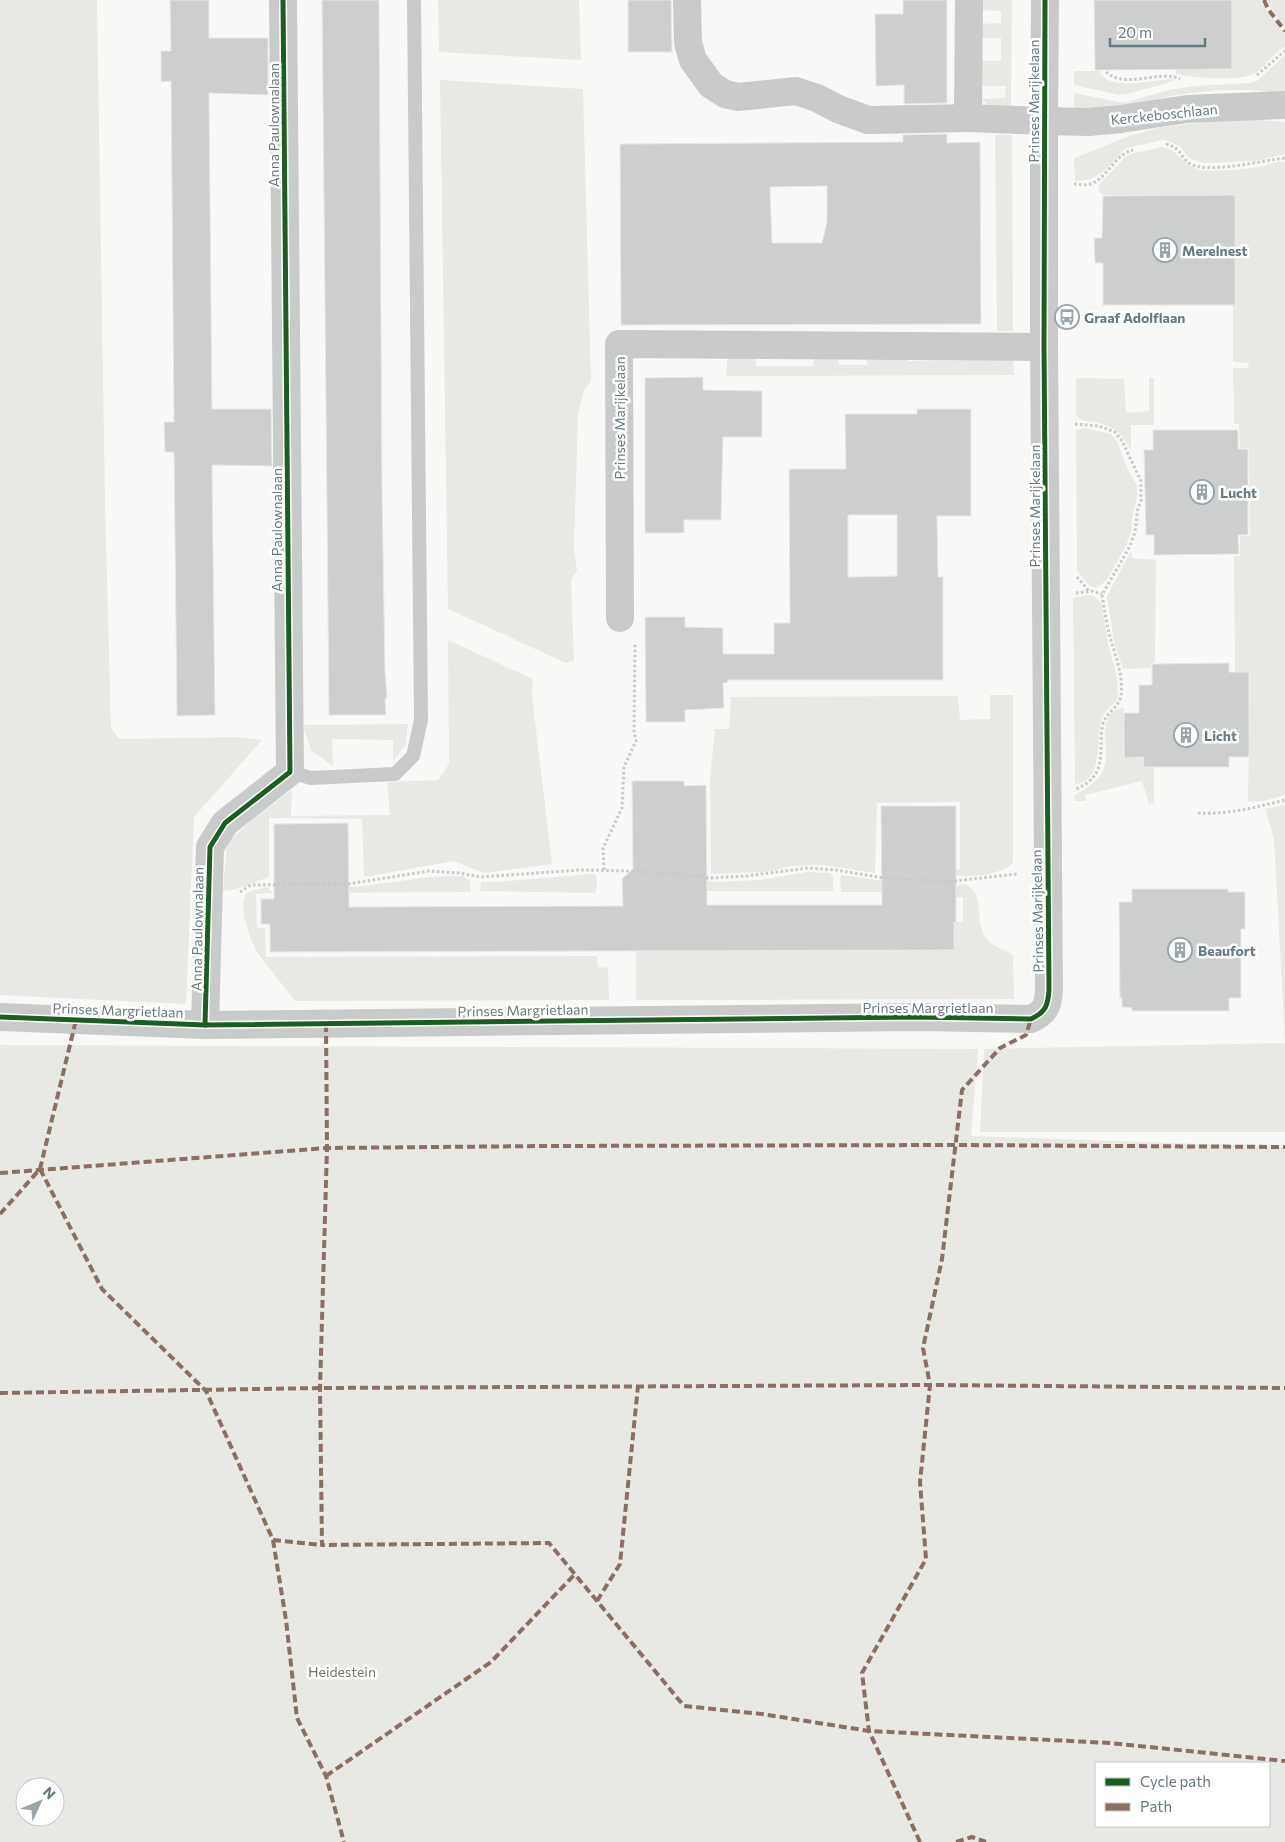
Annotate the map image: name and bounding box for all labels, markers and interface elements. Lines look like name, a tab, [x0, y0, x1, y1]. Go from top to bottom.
scale bar	[1110, 15, 1205, 47]
text: 20 m	[1118, 23, 1152, 41]
street label: Prinses Marijkelaan	[1025, 39, 1042, 163]
street label: Anna Paulownalaan	[265, 63, 282, 187]
street label: Kerckeboschlaan	[1110, 100, 1218, 128]
building icon: Merelnest	[1152, 237, 1178, 263]
place label: Merelnest	[1182, 242, 1247, 259]
bus stop icon: Graaf Adolflaan	[1054, 304, 1080, 330]
place label: Graaf Adolflaan	[1084, 309, 1185, 326]
street label: Prinses Marijkelaan	[611, 356, 628, 480]
street label: Prinses Marijkelaan	[1026, 444, 1043, 568]
street label: Anna Paulownalaan	[268, 468, 285, 592]
building icon: Lucht	[1189, 479, 1215, 505]
place label: Lucht	[1220, 484, 1257, 501]
building icon: Licht	[1173, 722, 1199, 748]
place label: Licht	[1204, 727, 1237, 744]
street label: Prinses Marijkelaan	[1027, 849, 1047, 973]
street label: Anna Paulownalaan	[187, 867, 207, 991]
building icon: Beaufort	[1167, 937, 1193, 963]
place label: Beaufort	[1198, 942, 1256, 959]
street label: Prinses Margrietlaan	[52, 999, 184, 1021]
street label: Prinses Margrietlaan	[862, 999, 994, 1016]
street label: Prinses Margrietlaan	[457, 1000, 589, 1020]
park label: Heidestein	[308, 1663, 376, 1680]
legend	[1095, 1762, 1270, 1827]
text: Cycle path	[1140, 1772, 1211, 1790]
north arrow	[15, 1777, 65, 1827]
text: N	[40, 1783, 59, 1802]
text: Path	[1140, 1797, 1172, 1815]

